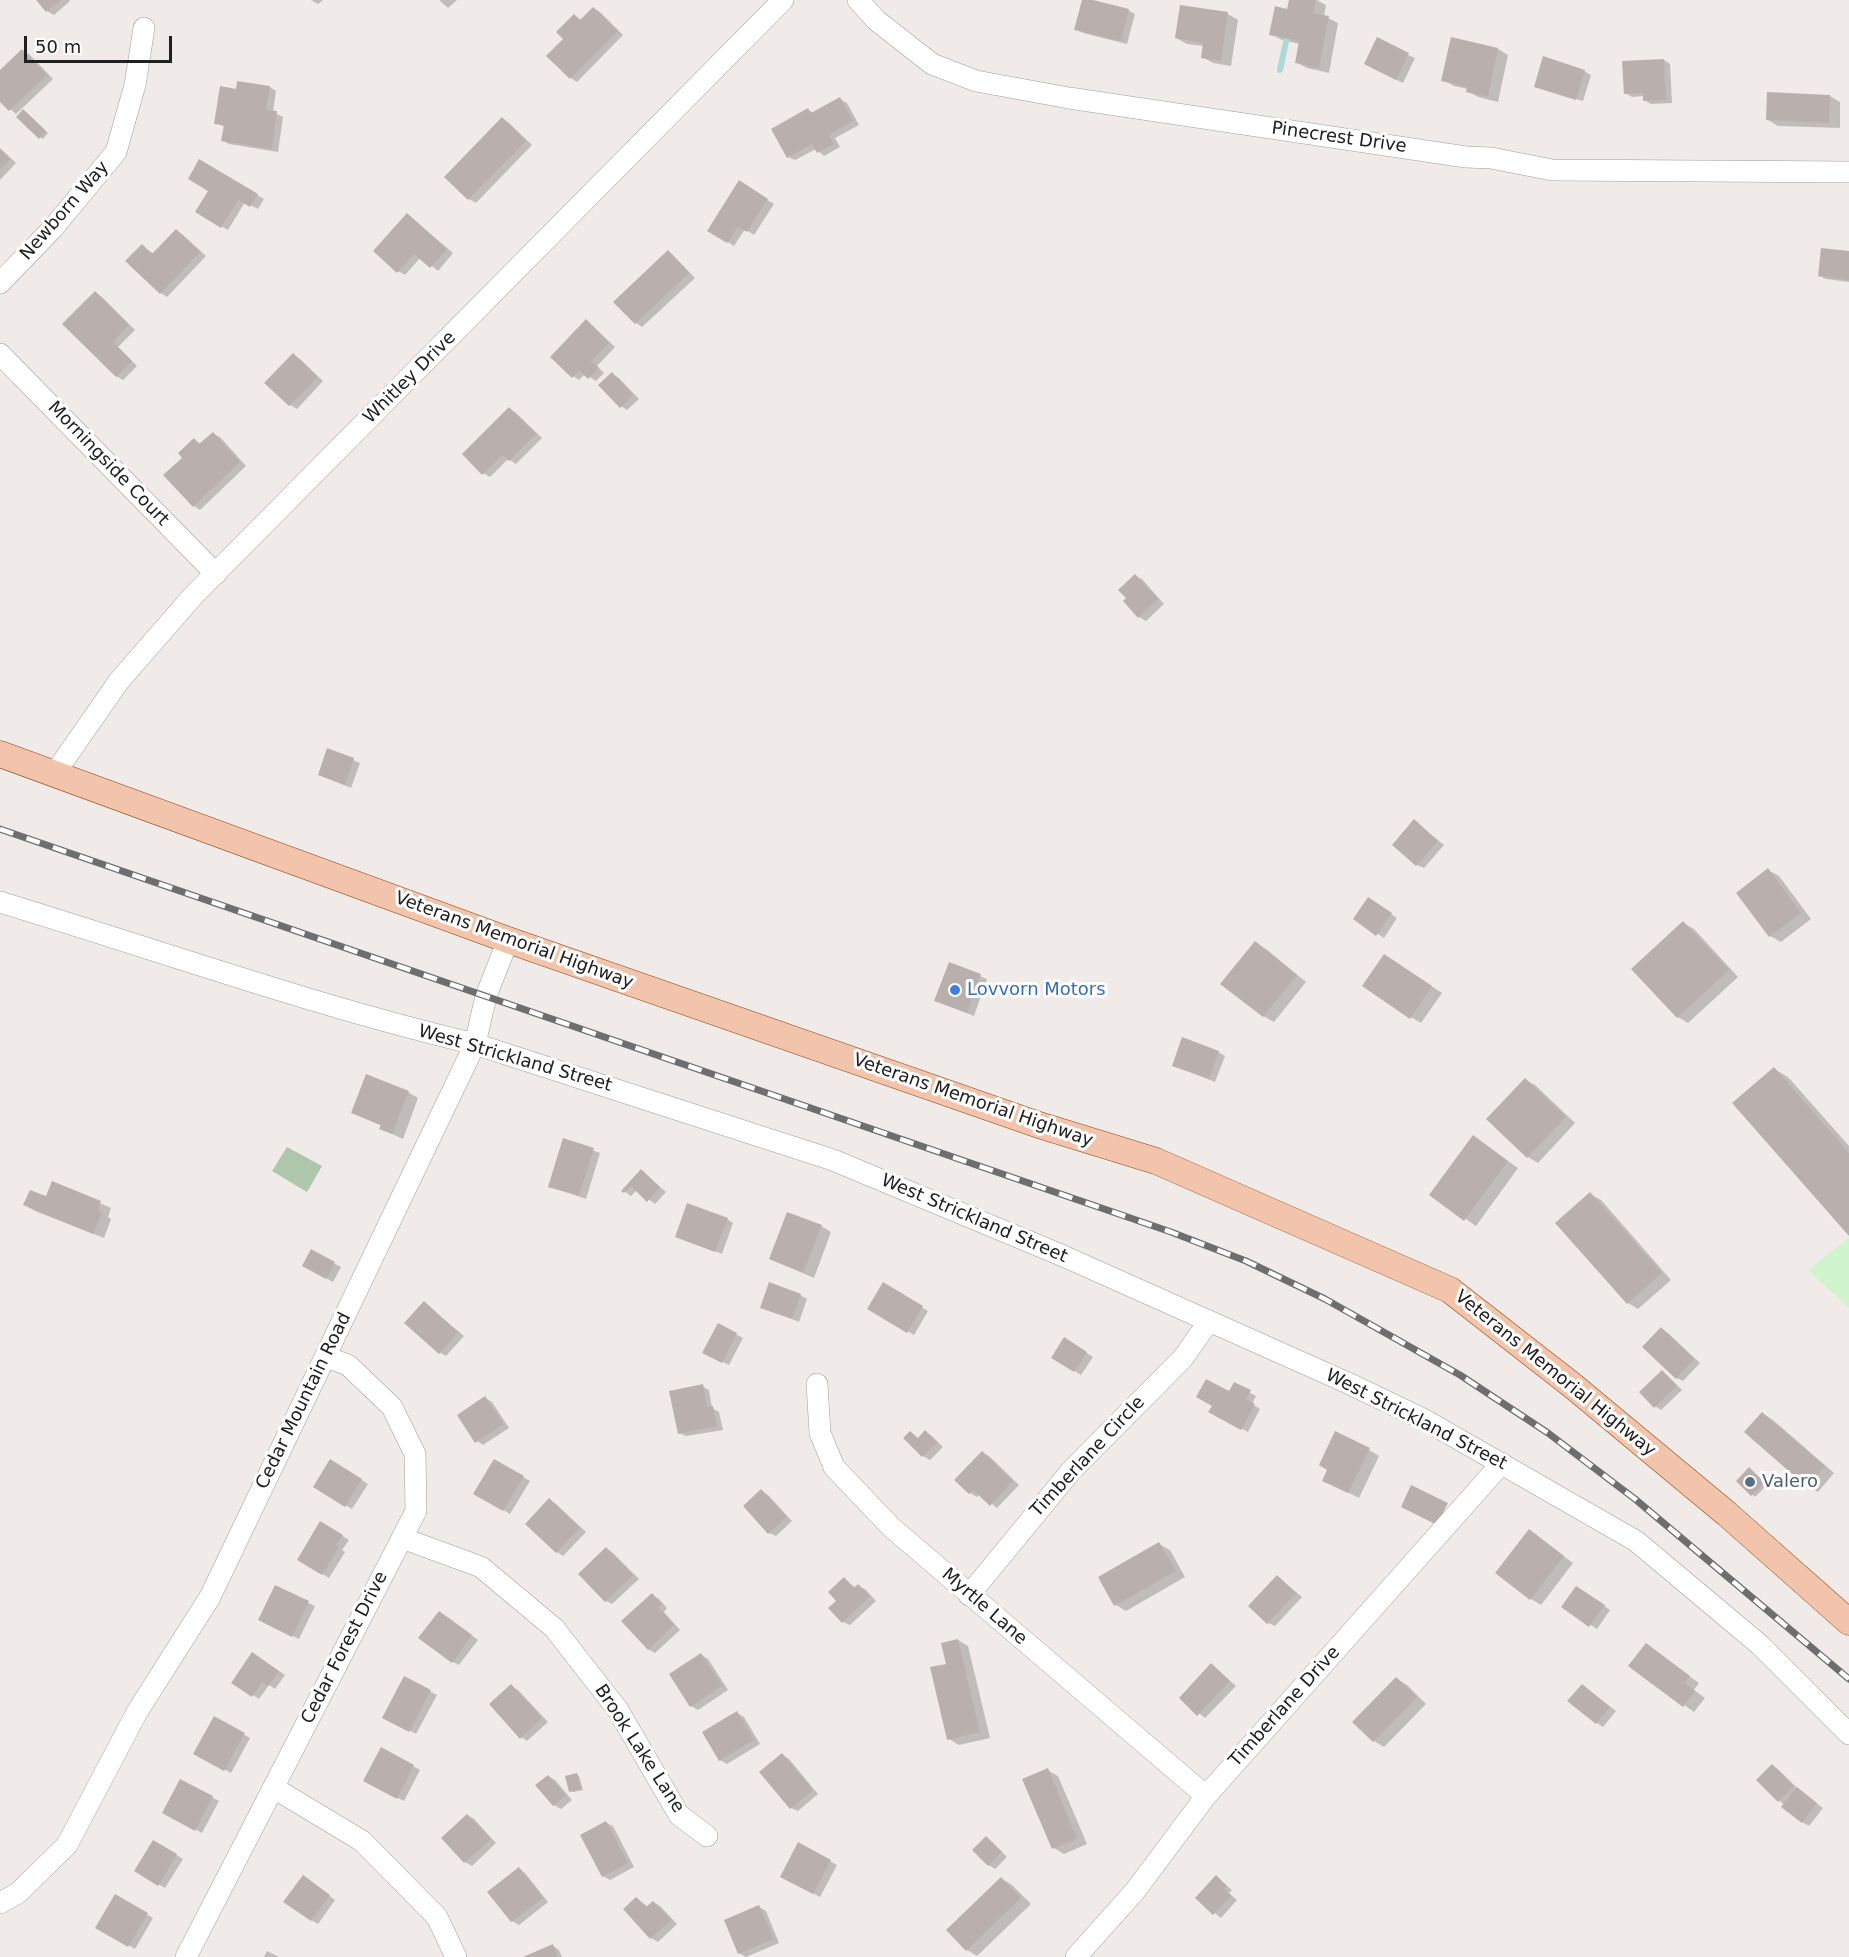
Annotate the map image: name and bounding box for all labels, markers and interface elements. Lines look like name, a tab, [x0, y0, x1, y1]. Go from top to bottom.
scale bar	[27, 24, 176, 62]
text: 50 m	[35, 36, 81, 57]
street label: Pinecrest Drive	[1270, 118, 1408, 158]
street label: Newborn Way	[16, 157, 114, 265]
street label: Whitley Drive	[359, 327, 461, 429]
street label: Morningside Court	[43, 397, 173, 531]
street label: Veterans Memorial Highway	[392, 888, 636, 994]
place label: Lovvorn Motors	[967, 979, 1106, 1001]
marker: Lovvorn Motors	[948, 983, 962, 997]
street label: West Strickland Street	[416, 1021, 614, 1097]
street label: Veterans Memorial Highway	[850, 1050, 1096, 1152]
street label: West Strickland Street	[878, 1170, 1070, 1268]
street label: Veterans Memorial Highway	[1450, 1286, 1660, 1462]
street label: Cedar Mountain Road	[252, 1309, 356, 1493]
street label: West Strickland Street	[1322, 1365, 1510, 1475]
street label: Timberlane Circle	[1026, 1392, 1150, 1522]
place label: Valero	[1762, 1471, 1818, 1493]
marker: Valero	[1743, 1475, 1757, 1489]
street label: Myrtle Lane	[937, 1564, 1031, 1650]
street label: Cedar Forest Drive	[297, 1568, 393, 1728]
street label: Timberlane Drive	[1225, 1642, 1345, 1772]
street label: Brook Lake Lane	[589, 1681, 689, 1817]

